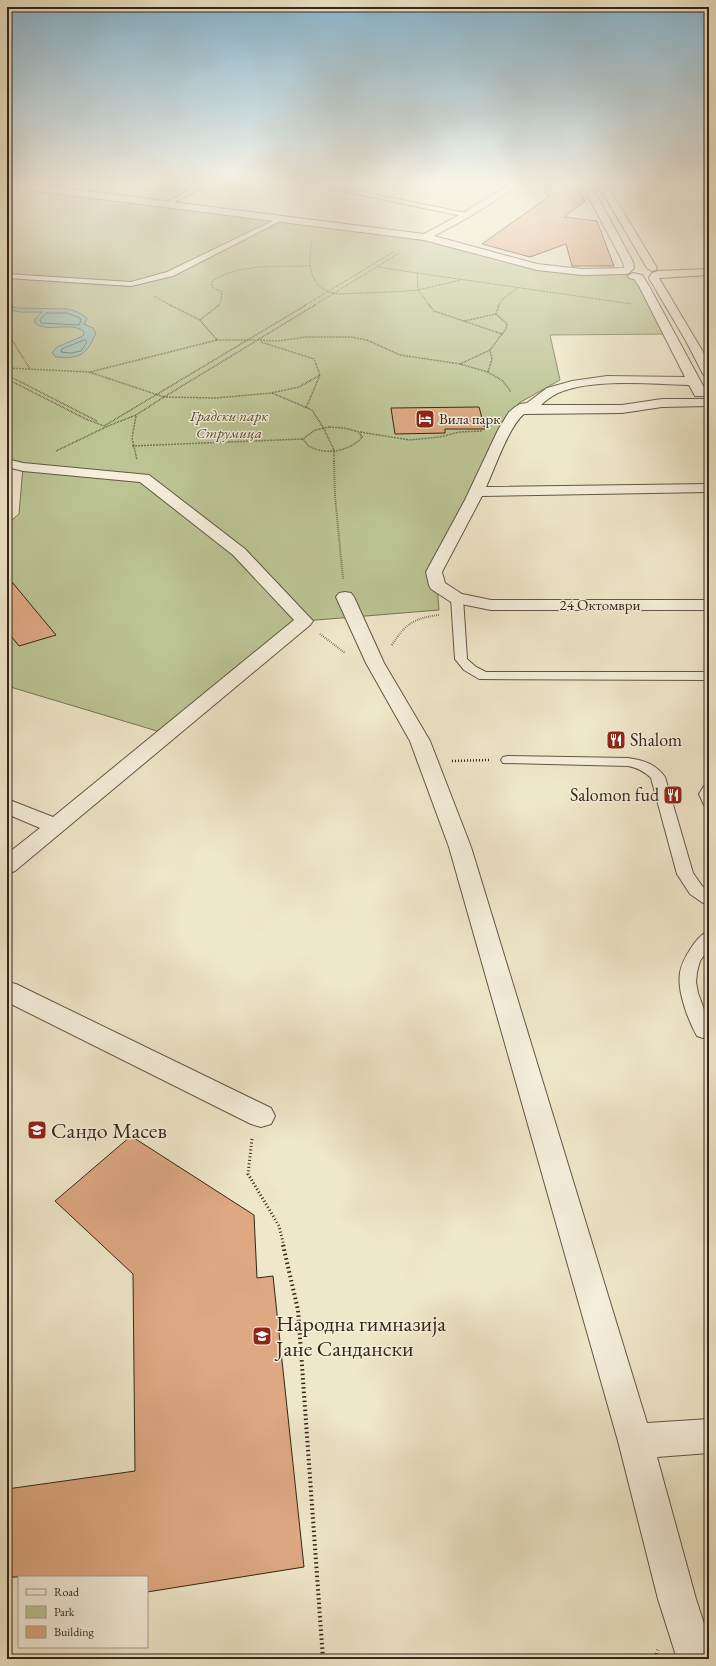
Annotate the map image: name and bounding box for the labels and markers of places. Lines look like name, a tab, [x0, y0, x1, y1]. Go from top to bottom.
hotel icon: Вила парк	[414, 408, 436, 430]
place label: Вила парк	[439, 409, 500, 428]
place label: Shalom	[630, 728, 682, 751]
restaurant icon: Shalom	[605, 729, 627, 751]
place label: Salomon fud	[570, 783, 660, 806]
restaurant icon: Salomon fud	[662, 784, 684, 806]
place label: Сандо Масев	[51, 1116, 167, 1145]
school or university icon: Сандо Масев	[26, 1119, 48, 1141]
place label: Народна гимназија Јане Сандански	[274, 1309, 446, 1363]
school or university icon: Народна гимназија Јане Сандански	[251, 1325, 273, 1347]

